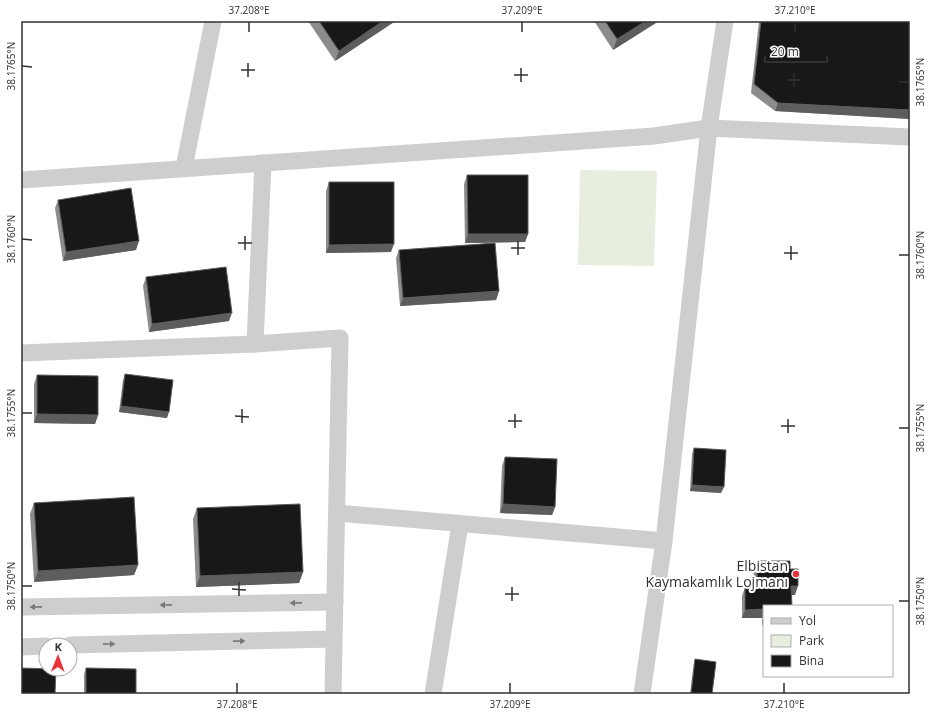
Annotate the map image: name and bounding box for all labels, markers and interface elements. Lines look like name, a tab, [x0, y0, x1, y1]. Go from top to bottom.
text: 37.208°E	[228, 3, 270, 17]
text: 37.209°E	[501, 3, 543, 17]
text: 37.210°E	[774, 3, 816, 17]
scale bar	[765, 38, 827, 64]
text: 38.1765°N	[4, 42, 18, 90]
text: 20 m	[771, 43, 799, 60]
text: 38.1765°N	[913, 58, 927, 106]
text: 38.1760°N	[4, 215, 18, 263]
text: 38.1760°N	[913, 231, 927, 279]
text: 38.1755°N	[4, 389, 18, 437]
text: 38.1755°N	[913, 404, 927, 452]
place label: Elbistan Kaymakamlık Lojmanı	[646, 556, 788, 591]
text: 38.1750°N	[4, 562, 18, 610]
marker: Elbistan Kaymakamlık Lojmanı	[791, 569, 801, 579]
text: 38.1750°N	[913, 577, 927, 625]
one-way arrow	[289, 600, 302, 606]
one-way arrow	[159, 602, 172, 608]
one-way arrow	[29, 604, 42, 610]
legend	[763, 605, 893, 677]
text: Yol	[799, 612, 816, 629]
text: Park	[799, 632, 825, 649]
north arrow	[38, 637, 78, 677]
one-way arrow	[233, 638, 246, 644]
text: K	[54, 639, 63, 654]
one-way arrow	[103, 641, 115, 648]
text: Bina	[799, 652, 824, 669]
text: 37.208°E	[216, 697, 258, 711]
text: 37.209°E	[489, 697, 531, 711]
text: 37.210°E	[763, 697, 805, 711]

